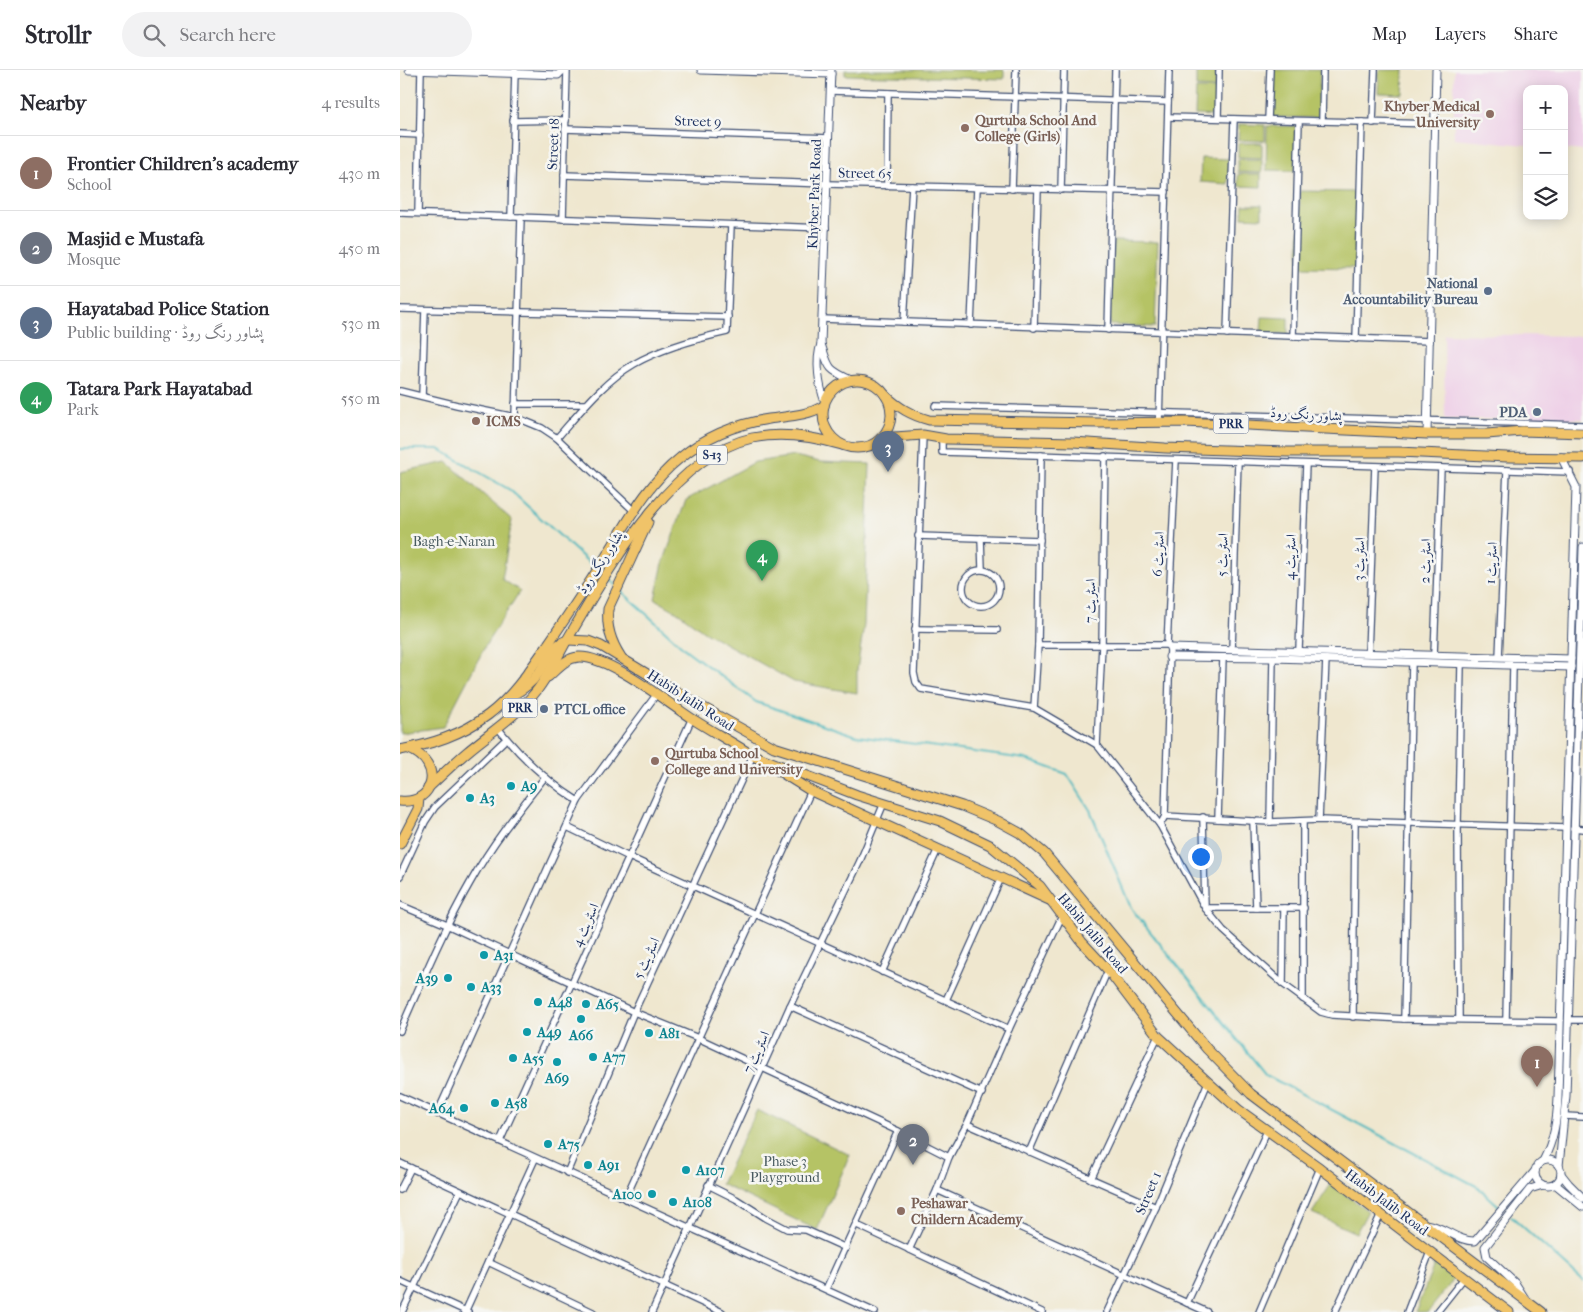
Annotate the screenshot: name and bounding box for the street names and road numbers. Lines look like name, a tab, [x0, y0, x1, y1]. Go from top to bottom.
street label: Street 9	[674, 112, 722, 131]
street label: Street 18	[544, 118, 563, 170]
street label: Khyber Park Road	[804, 138, 825, 249]
street label: Street 65	[838, 165, 892, 182]
street label: پشاور رنگ روڈ	[1270, 403, 1343, 426]
road number: PRR	[1214, 414, 1248, 434]
road number: S-13	[697, 446, 727, 464]
street label: پشاور رنگ روڈ	[573, 526, 628, 598]
street label: اسٹریٹ 6	[1149, 531, 1168, 577]
street label: اسٹریٹ 5	[1213, 533, 1232, 577]
street label: اسٹریٹ 4	[1281, 534, 1300, 580]
street label: اسٹریٹ 3	[1350, 537, 1369, 581]
street label: اسٹریٹ 2	[1416, 538, 1435, 584]
street label: اسٹریٹ 1	[1482, 541, 1501, 585]
street label: اسٹریٹ 7	[1082, 579, 1099, 623]
street label: Habib Jalib Road	[644, 666, 738, 735]
road number: PRR	[502, 698, 538, 718]
street label: Habib Jalib Road	[1054, 890, 1132, 977]
street label: اسٹریٹ 4	[568, 901, 603, 950]
street label: اسٹریٹ 5	[629, 935, 663, 982]
street label: اسٹریٹ 7	[740, 1028, 773, 1076]
street label: Habib Jalib Road	[1342, 1166, 1432, 1240]
street label: Street 1	[1132, 1169, 1165, 1217]

